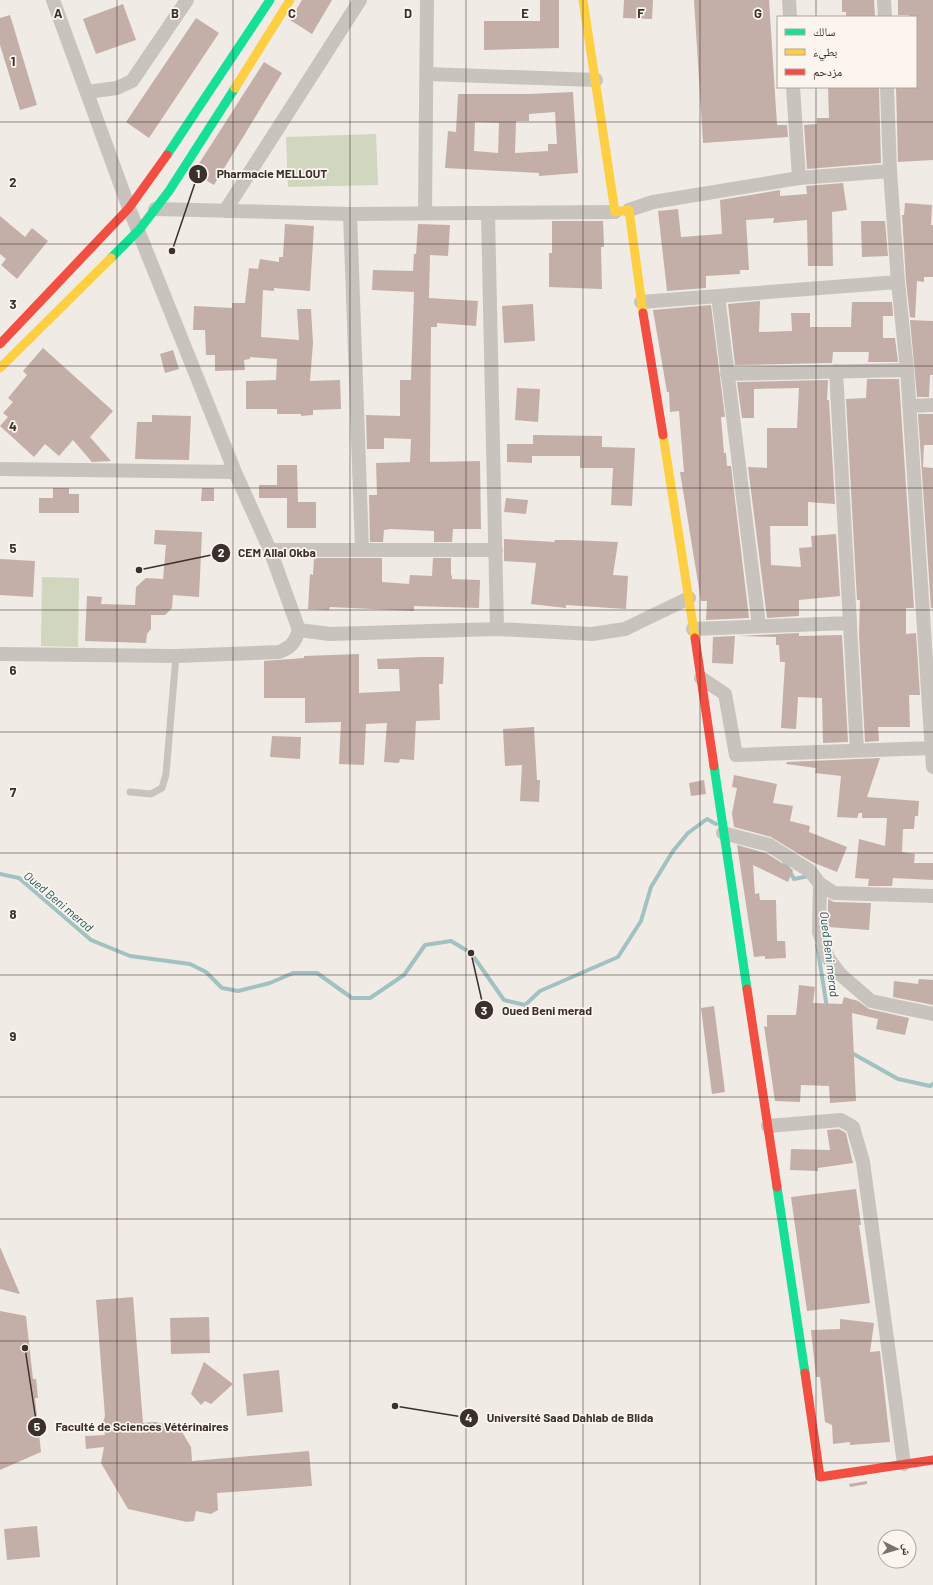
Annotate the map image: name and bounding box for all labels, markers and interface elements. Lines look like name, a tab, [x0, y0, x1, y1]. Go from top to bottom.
text: A	[54, 5, 63, 21]
text: B	[171, 5, 179, 21]
text: C	[288, 5, 296, 21]
text: D	[404, 5, 412, 21]
text: E	[521, 5, 529, 21]
text: F	[637, 5, 645, 21]
text: G	[754, 5, 762, 21]
legend	[777, 16, 917, 88]
text: سالك	[813, 24, 835, 38]
text: بطيء	[813, 44, 837, 62]
text: 1	[11, 53, 15, 69]
text: مزدحم	[813, 64, 842, 80]
callout: Pharmacie MELLOUT	[188, 162, 335, 186]
text: 1	[196, 166, 200, 180]
text: Pharmacie MELLOUT	[217, 166, 327, 180]
text: 2	[9, 174, 17, 190]
text: 3	[9, 296, 17, 312]
text: 4	[9, 418, 17, 434]
text: 5	[9, 540, 17, 556]
callout: CEM Allal Okba	[211, 541, 324, 565]
text: 2	[218, 545, 225, 559]
text: CEM Allal Okba	[238, 545, 316, 559]
text: 6	[10, 662, 17, 678]
text: 7	[10, 784, 17, 800]
water label: Oued Beni merad	[22, 868, 97, 934]
text: 8	[9, 906, 17, 922]
water label: Oued Beni merad	[818, 910, 842, 998]
callout: Oued Beni merad	[474, 998, 600, 1022]
text: 3	[481, 1003, 487, 1017]
text: Oued Beni merad	[502, 1003, 592, 1017]
text: 9	[10, 1028, 17, 1044]
callout: Université Saad Dahlab de Blida	[459, 1406, 661, 1430]
text: 4	[465, 1410, 473, 1424]
text: Université Saad Dahlab de Blida	[487, 1410, 653, 1424]
callout: Faculté de Sciences Vétérinaires	[27, 1415, 236, 1439]
text: 5	[34, 1419, 41, 1433]
text: Faculté de Sciences Vétérinaires	[55, 1419, 229, 1433]
north arrow	[877, 1529, 917, 1569]
text: ش	[898, 1543, 914, 1557]

